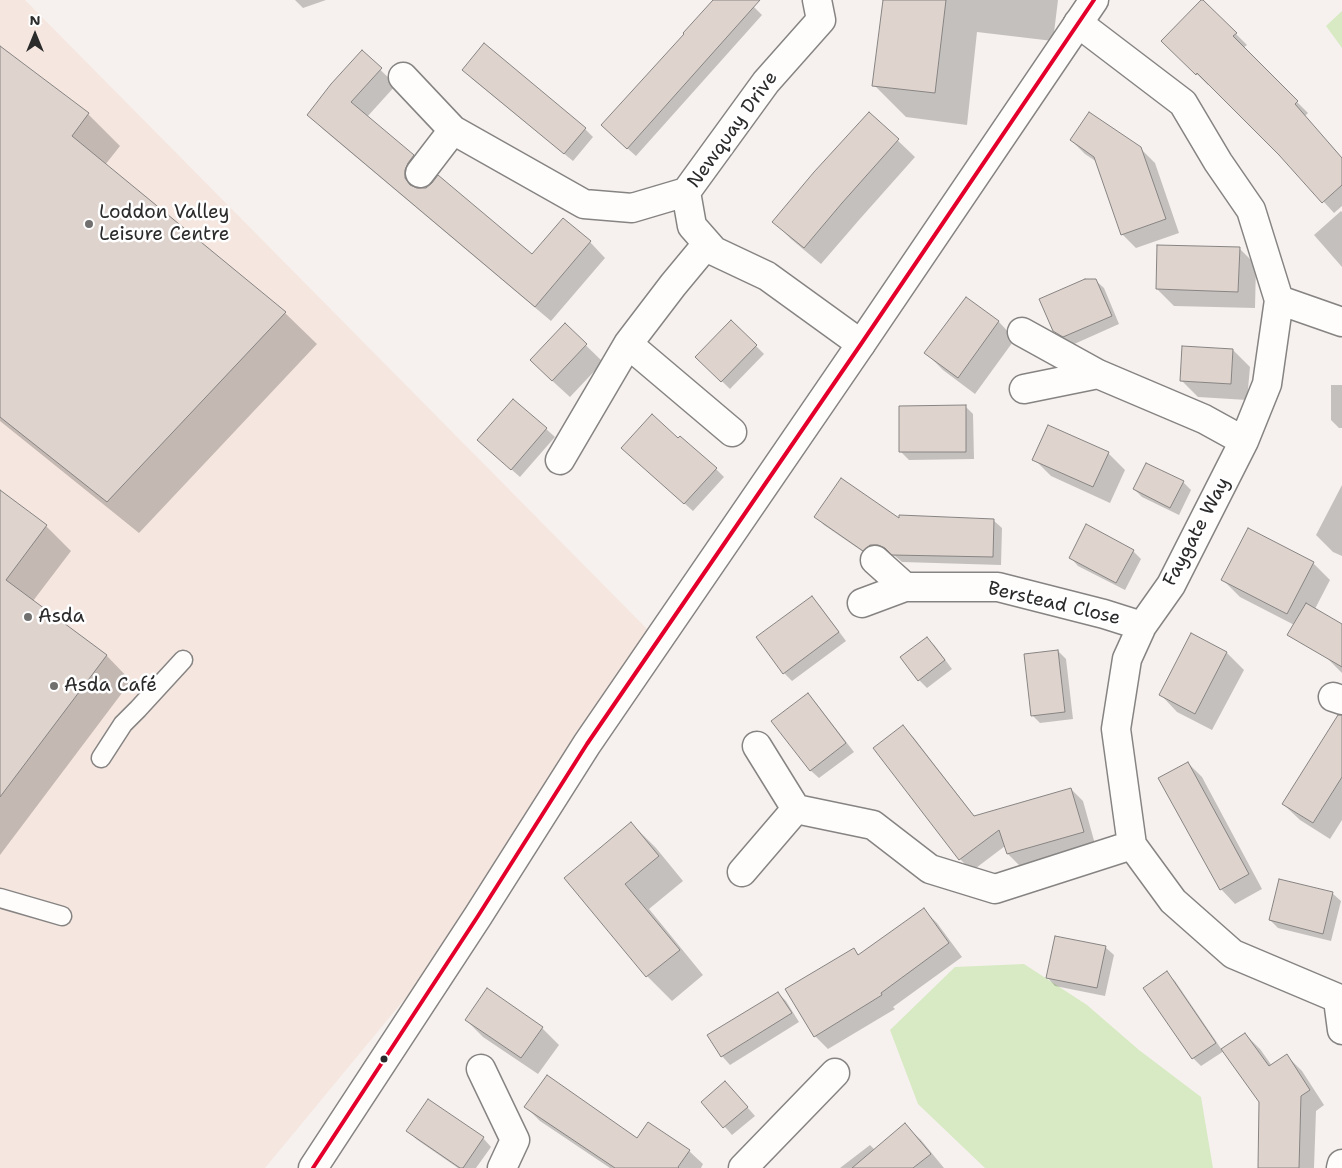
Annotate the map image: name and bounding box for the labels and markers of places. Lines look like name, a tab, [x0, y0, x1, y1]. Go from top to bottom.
place label: Loddon Valley Leisure Centre	[99, 202, 230, 246]
marker: Loddon Valley Leisure Centre	[83, 218, 95, 230]
place label: Asda	[38, 606, 85, 628]
marker: Asda	[22, 611, 34, 623]
place label: Asda Café	[64, 675, 157, 697]
marker: Asda Café	[48, 680, 60, 692]
unlabelled marker	[379, 1054, 389, 1064]

